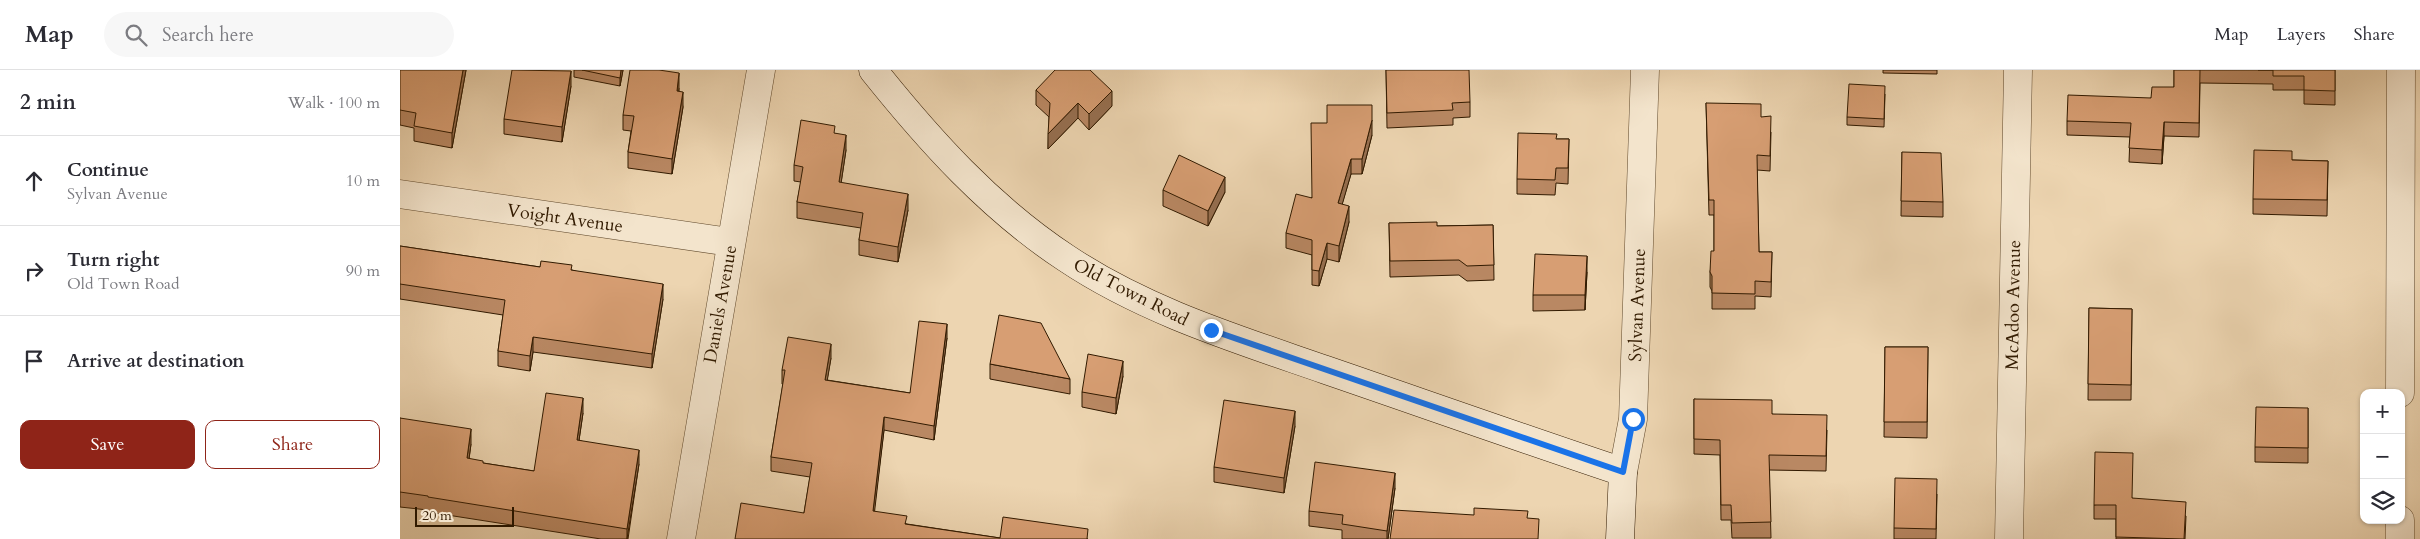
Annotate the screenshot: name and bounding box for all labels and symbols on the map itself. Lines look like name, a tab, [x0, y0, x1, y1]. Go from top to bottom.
street label: Voight Avenue	[505, 198, 625, 239]
street label: McAdoo Avenue	[2000, 240, 2027, 370]
street label: Daniels Avenue	[698, 243, 743, 365]
street label: Sylvan Avenue	[1623, 248, 1652, 362]
street label: Old Town Road	[1069, 253, 1193, 332]
route end	[1200, 319, 1223, 342]
route start	[1622, 408, 1645, 431]
scale bar	[415, 504, 514, 527]

